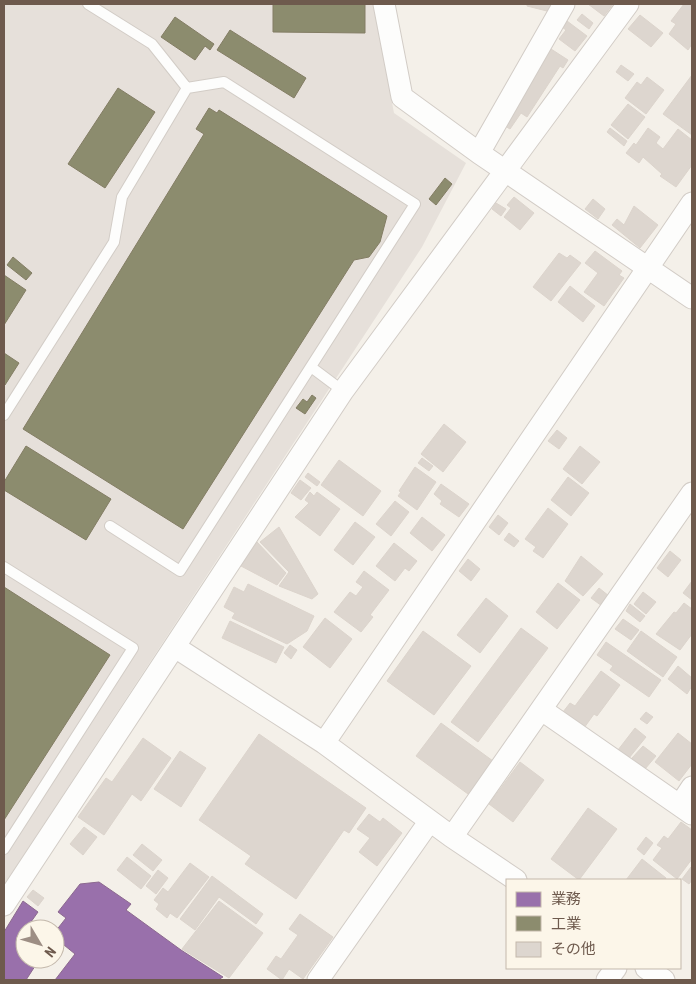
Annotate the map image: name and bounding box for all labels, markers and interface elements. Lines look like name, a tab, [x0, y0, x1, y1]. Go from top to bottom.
legend	[506, 879, 681, 969]
text: 業務	[551, 890, 581, 908]
text: 工業	[551, 915, 581, 933]
north arrow	[15, 919, 65, 969]
text: その他	[551, 940, 596, 958]
text: N	[41, 944, 59, 960]

